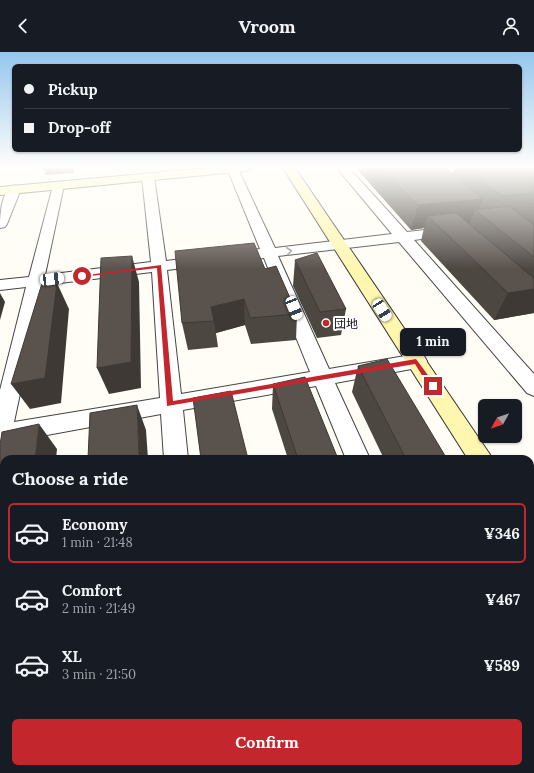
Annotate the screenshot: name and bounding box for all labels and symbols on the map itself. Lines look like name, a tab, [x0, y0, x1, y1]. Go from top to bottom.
one-way arrow	[286, 246, 292, 255]
route start	[73, 267, 91, 285]
car	[39, 272, 65, 286]
car	[284, 295, 304, 321]
car	[370, 297, 394, 323]
place label: 団地	[334, 316, 358, 331]
marker: 団地	[321, 318, 331, 328]
callout: 1 min	[400, 328, 466, 356]
route end	[424, 377, 442, 395]
north arrow	[478, 399, 522, 443]

